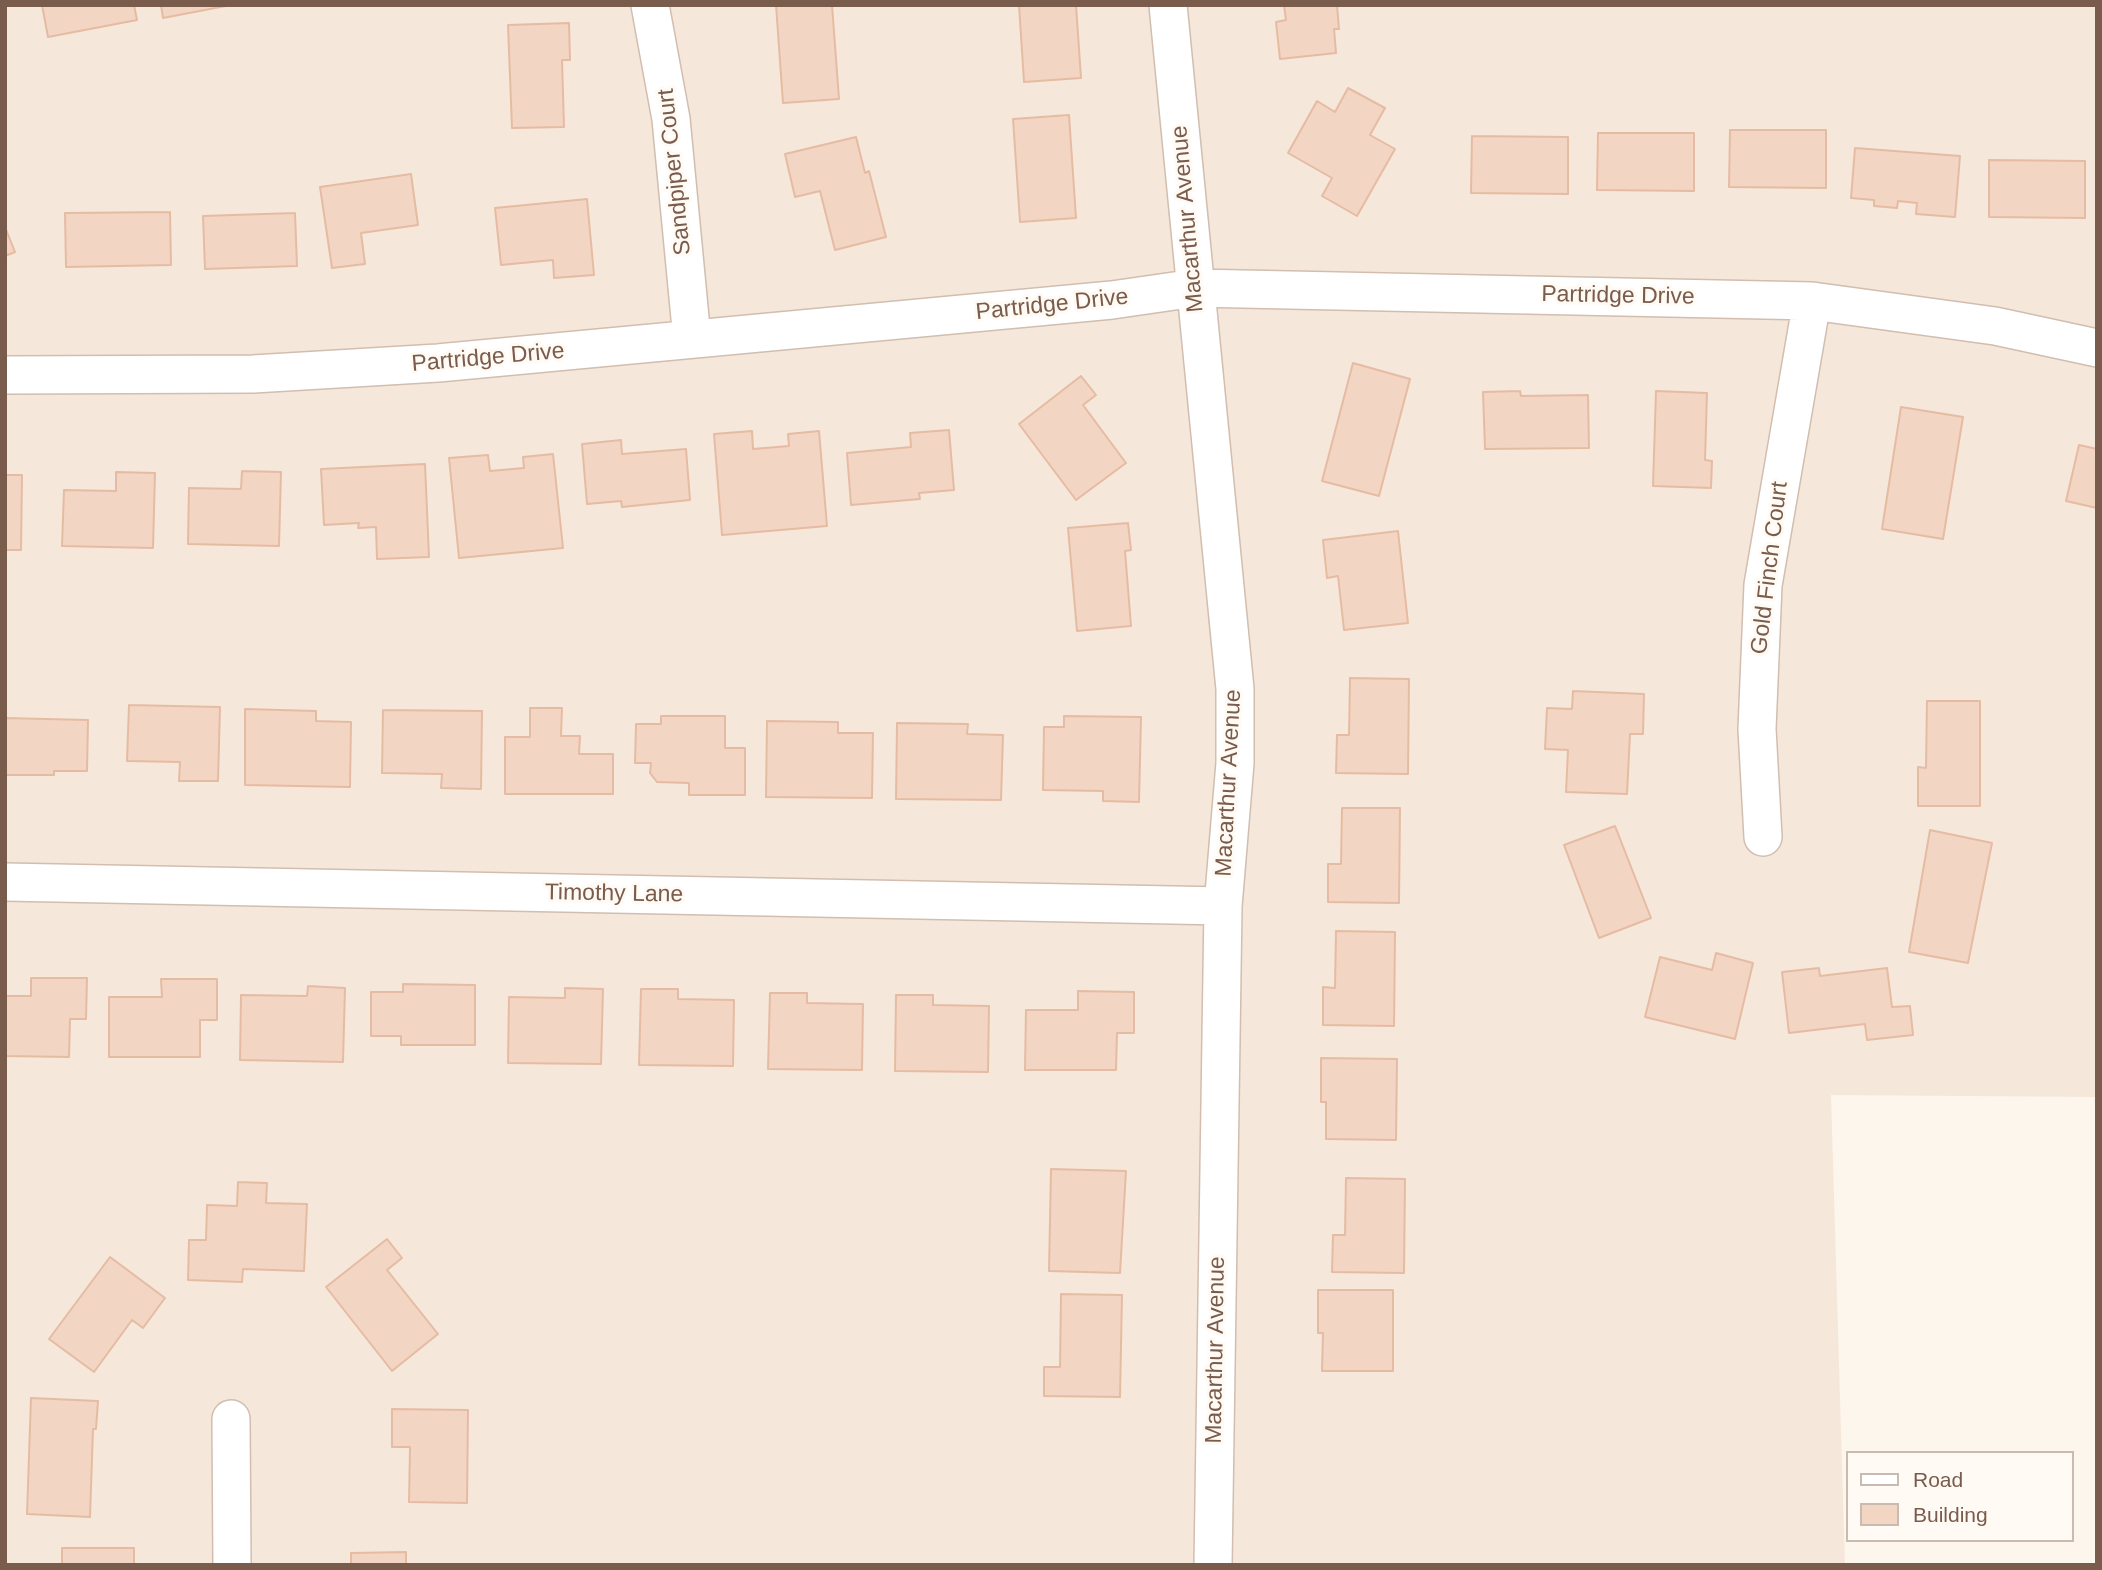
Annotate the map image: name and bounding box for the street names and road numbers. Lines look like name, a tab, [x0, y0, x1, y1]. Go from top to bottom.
street label: Sandpiper Court	[653, 87, 697, 257]
street label: Macarthur Avenue	[1166, 124, 1210, 314]
street label: Partridge Drive	[1541, 281, 1695, 311]
street label: Partridge Drive	[974, 283, 1130, 327]
street label: Partridge Drive	[410, 338, 566, 378]
street label: Gold Finch Court	[1746, 480, 1794, 656]
street label: Macarthur Avenue	[1210, 689, 1248, 877]
street label: Timothy Lane	[545, 879, 683, 909]
street label: Macarthur Avenue	[1201, 1256, 1231, 1444]

